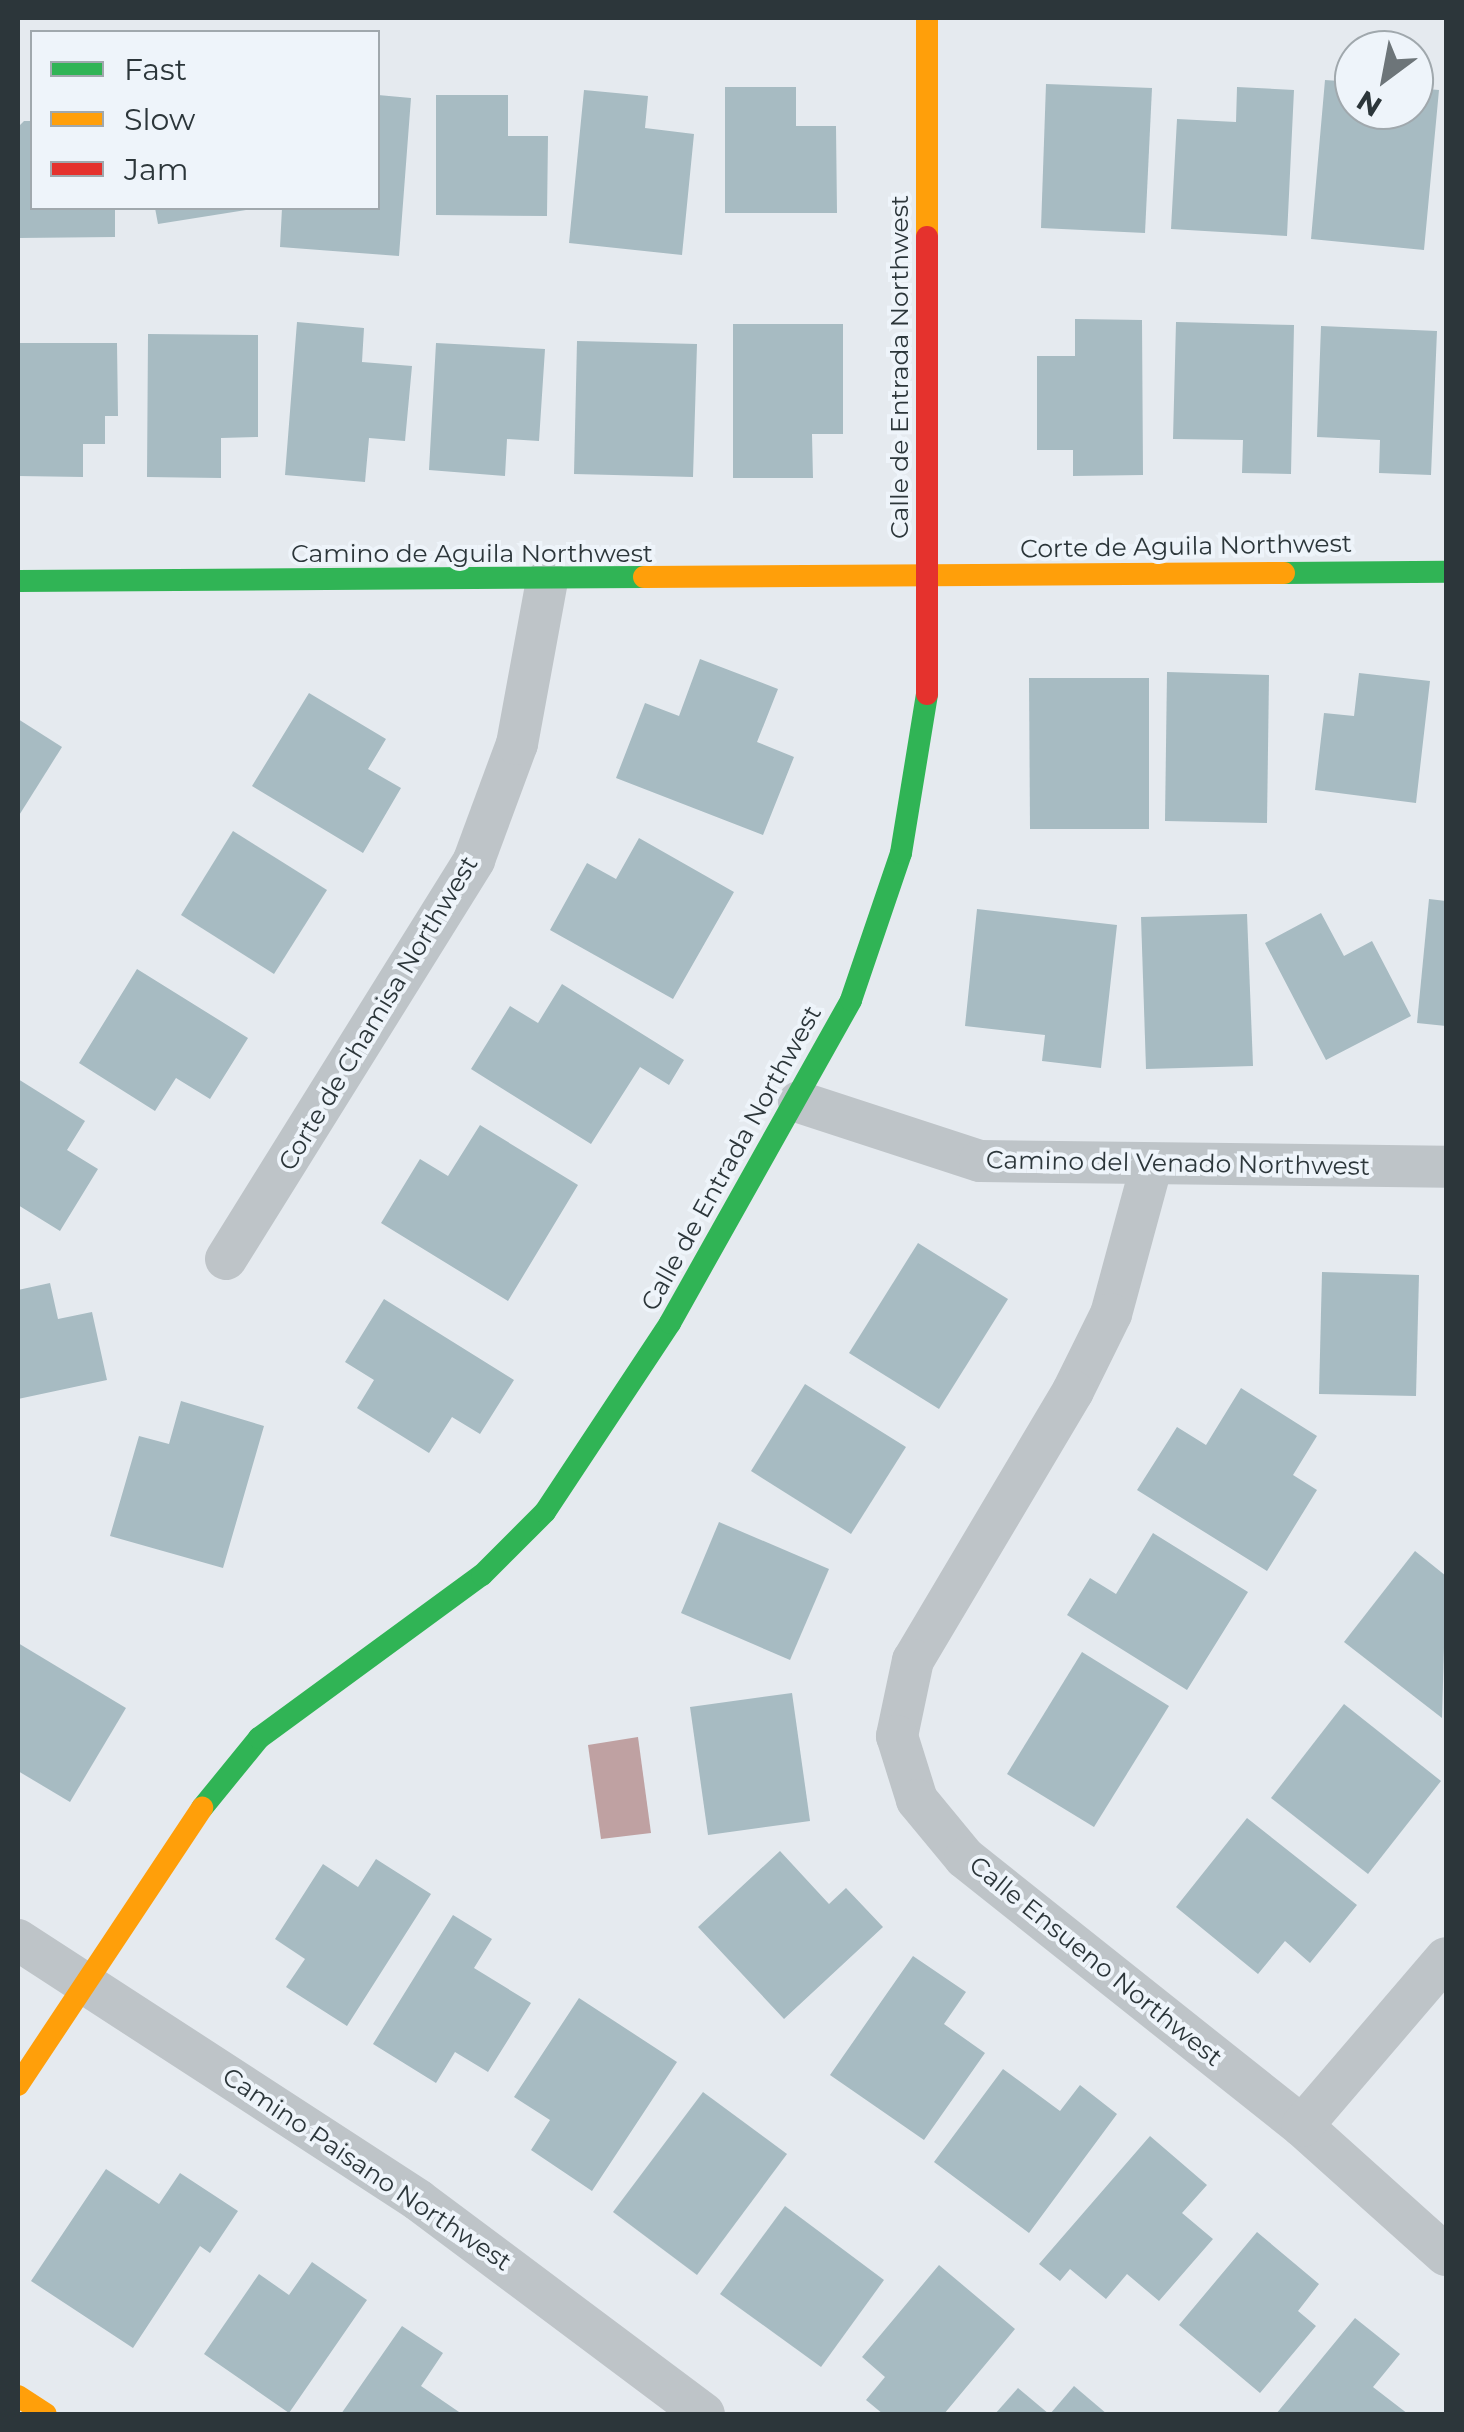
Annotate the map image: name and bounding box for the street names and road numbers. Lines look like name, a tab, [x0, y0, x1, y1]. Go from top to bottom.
street label: Calle de Entrada Northwest	[884, 195, 914, 539]
street label: Corte de Aguila Northwest	[1020, 528, 1352, 564]
street label: Camino de Aguila Northwest	[291, 538, 653, 568]
street label: Corte de Chamisa Northwest	[272, 850, 484, 1176]
street label: Calle de Entrada Northwest	[634, 1000, 828, 1316]
street label: Camino del Venado Northwest	[986, 1145, 1370, 1181]
street label: Calle Ensueno Northwest	[964, 1850, 1228, 2072]
street label: Camino Paisano Northwest	[217, 2061, 517, 2277]

